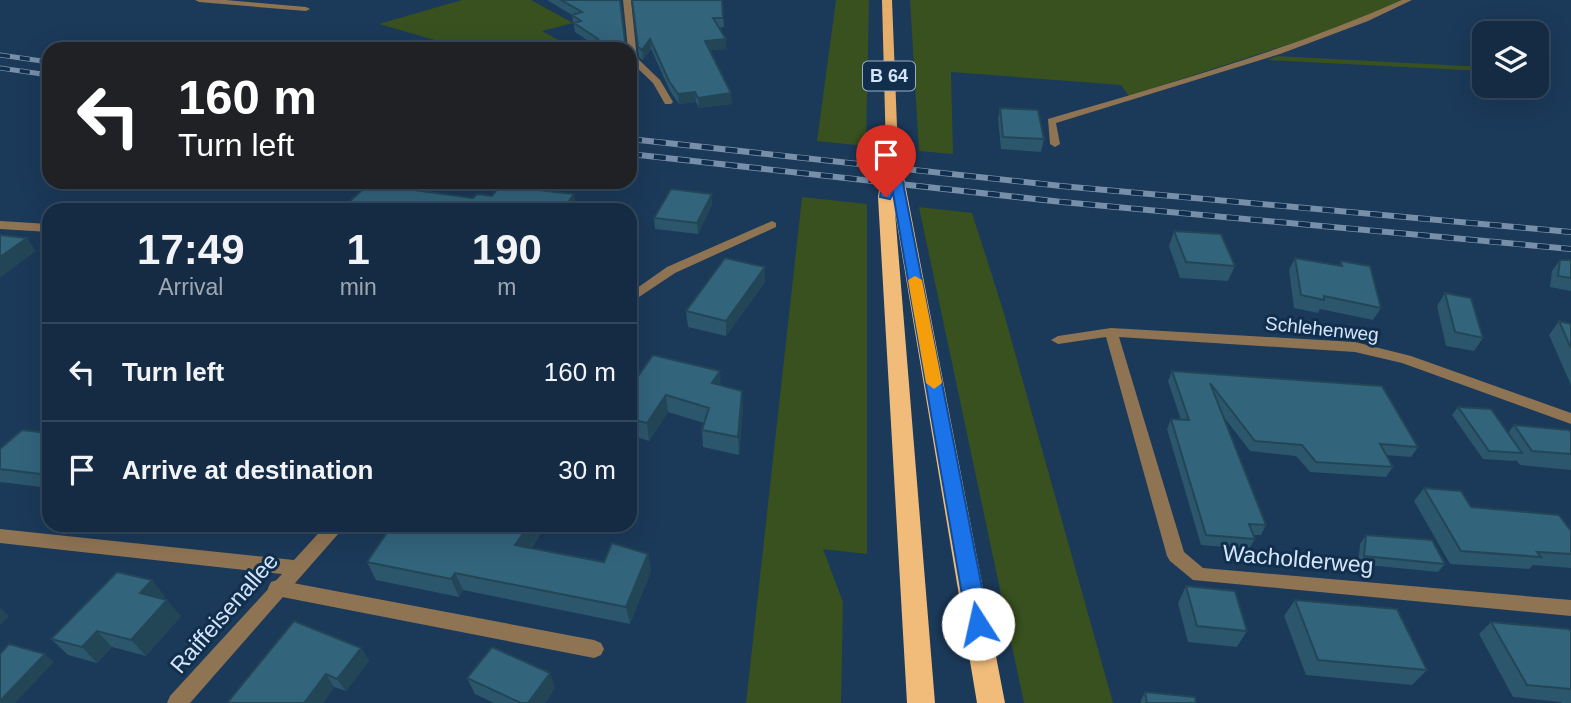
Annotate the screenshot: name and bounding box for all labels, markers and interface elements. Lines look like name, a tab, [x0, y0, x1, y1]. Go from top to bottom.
map controls	[1472, 21, 1549, 98]
button: layers	[1472, 21, 1549, 98]
road number: B 64	[863, 62, 915, 90]
icon: left	[63, 70, 154, 161]
text: 160 m	[178, 70, 317, 124]
pin	[856, 125, 916, 197]
text: Turn left	[178, 127, 294, 163]
icon: arrive	[867, 136, 905, 174]
text: 17:49	[137, 226, 245, 273]
text: 1	[346, 226, 370, 273]
text: 190	[472, 226, 542, 273]
text: Arrival	[158, 274, 223, 300]
text: min	[340, 274, 377, 300]
text: m	[497, 274, 516, 300]
street label: Schlehenweg	[1264, 313, 1380, 345]
icon: left	[63, 353, 101, 391]
text: Turn left	[122, 357, 224, 387]
text: 160 m	[544, 357, 616, 387]
icon: arrive	[63, 451, 101, 489]
text: Arrive at destination	[122, 455, 373, 485]
text: 30 m	[558, 455, 616, 485]
street label: Wacholderweg	[1222, 539, 1374, 579]
street label: Raiffeisenallee	[165, 548, 283, 678]
position arrow	[941, 587, 1015, 661]

